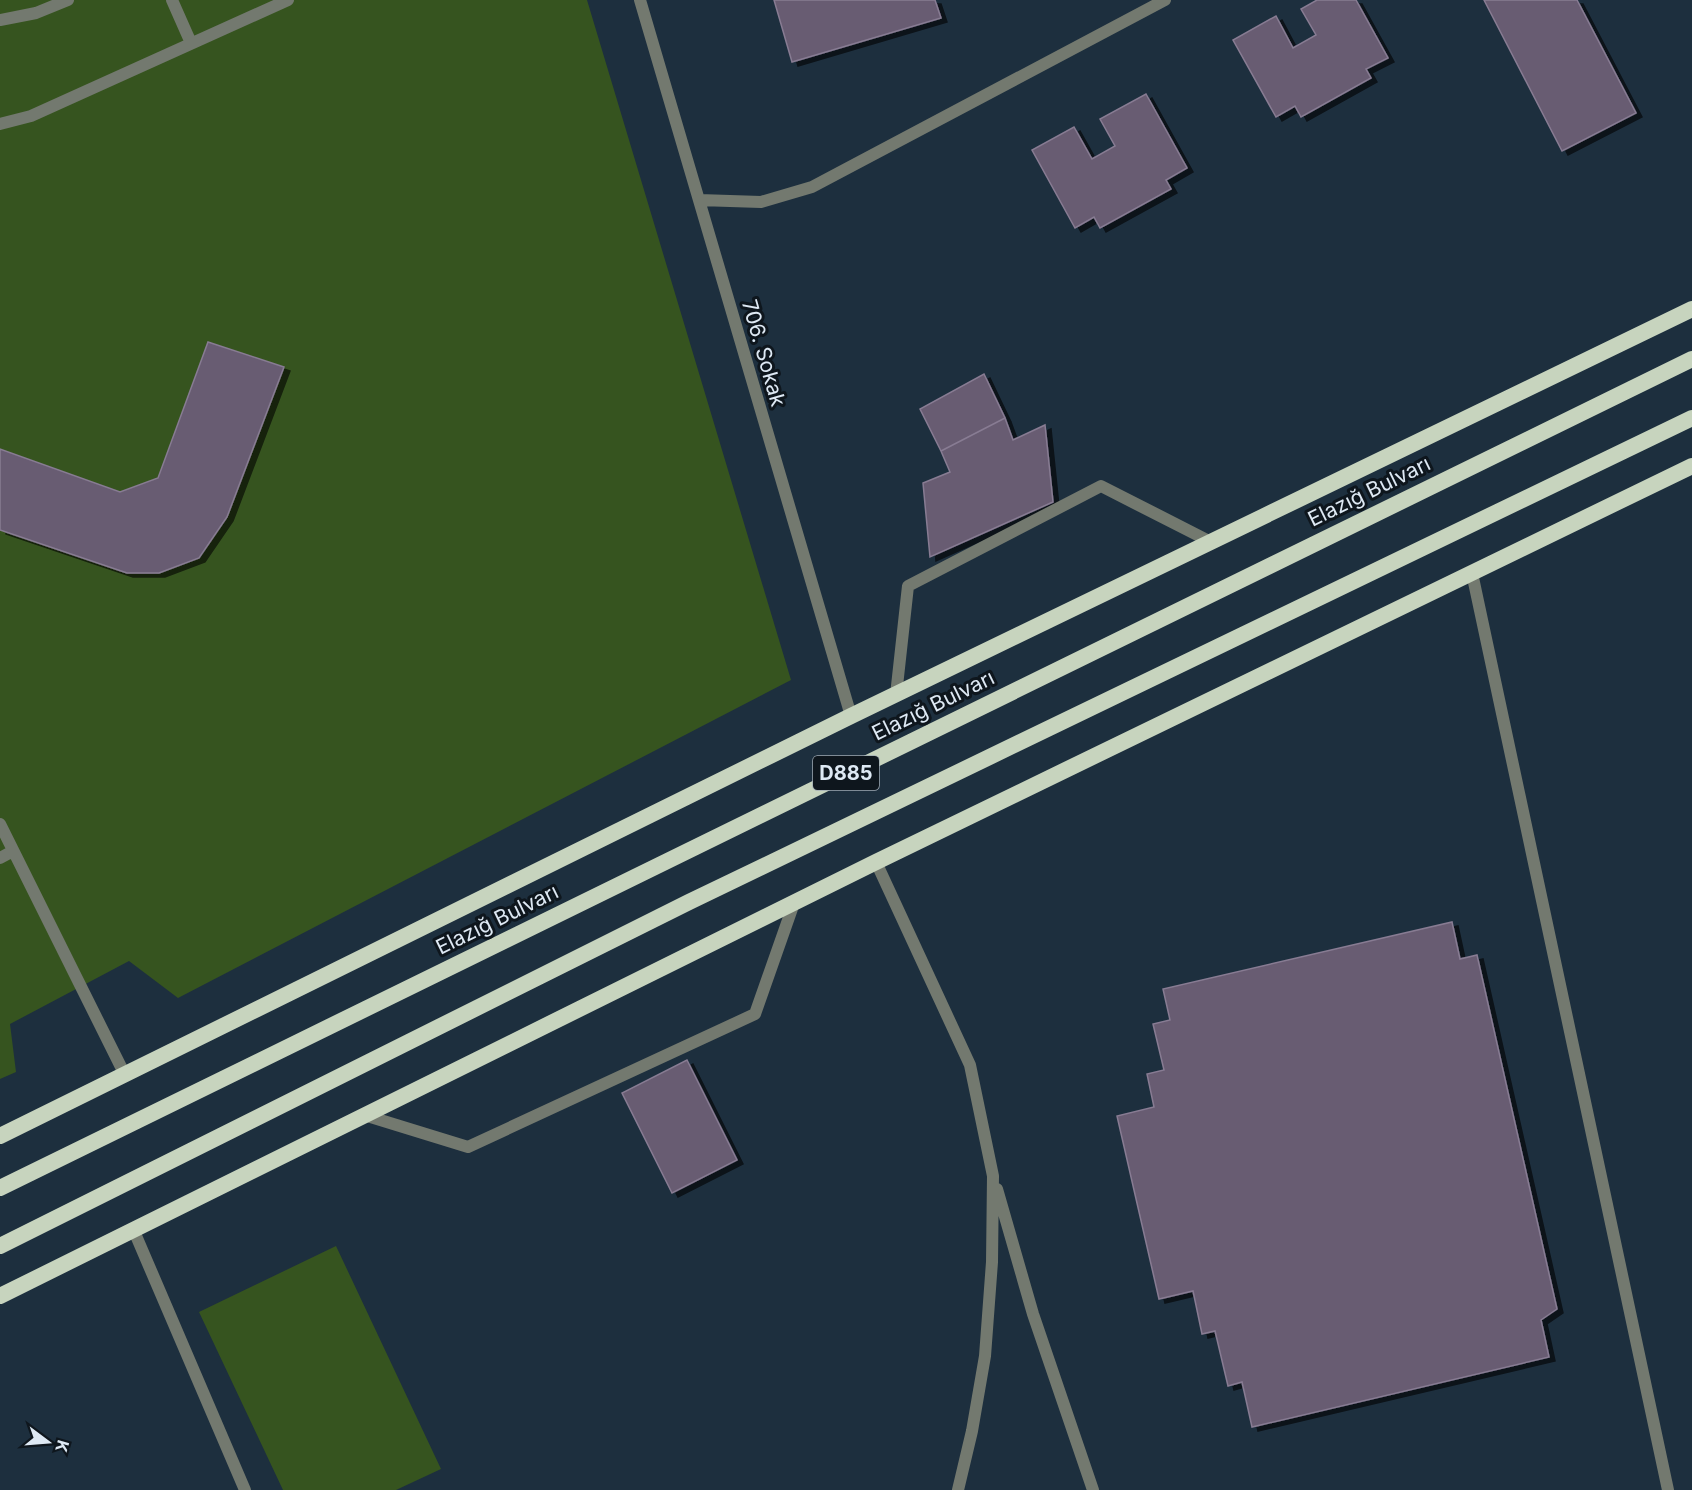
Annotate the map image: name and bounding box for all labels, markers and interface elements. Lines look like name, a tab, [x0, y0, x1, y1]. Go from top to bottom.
street label: 706. Sokak	[737, 297, 791, 410]
street label: Elazığ Bulvarı	[1304, 451, 1434, 531]
street label: Elazığ Bulvarı	[868, 665, 998, 745]
road number: D885	[813, 756, 879, 790]
street label: Elazığ Bulvarı	[432, 879, 562, 959]
north arrow	[18, 1412, 78, 1472]
text: K	[51, 1438, 74, 1455]

